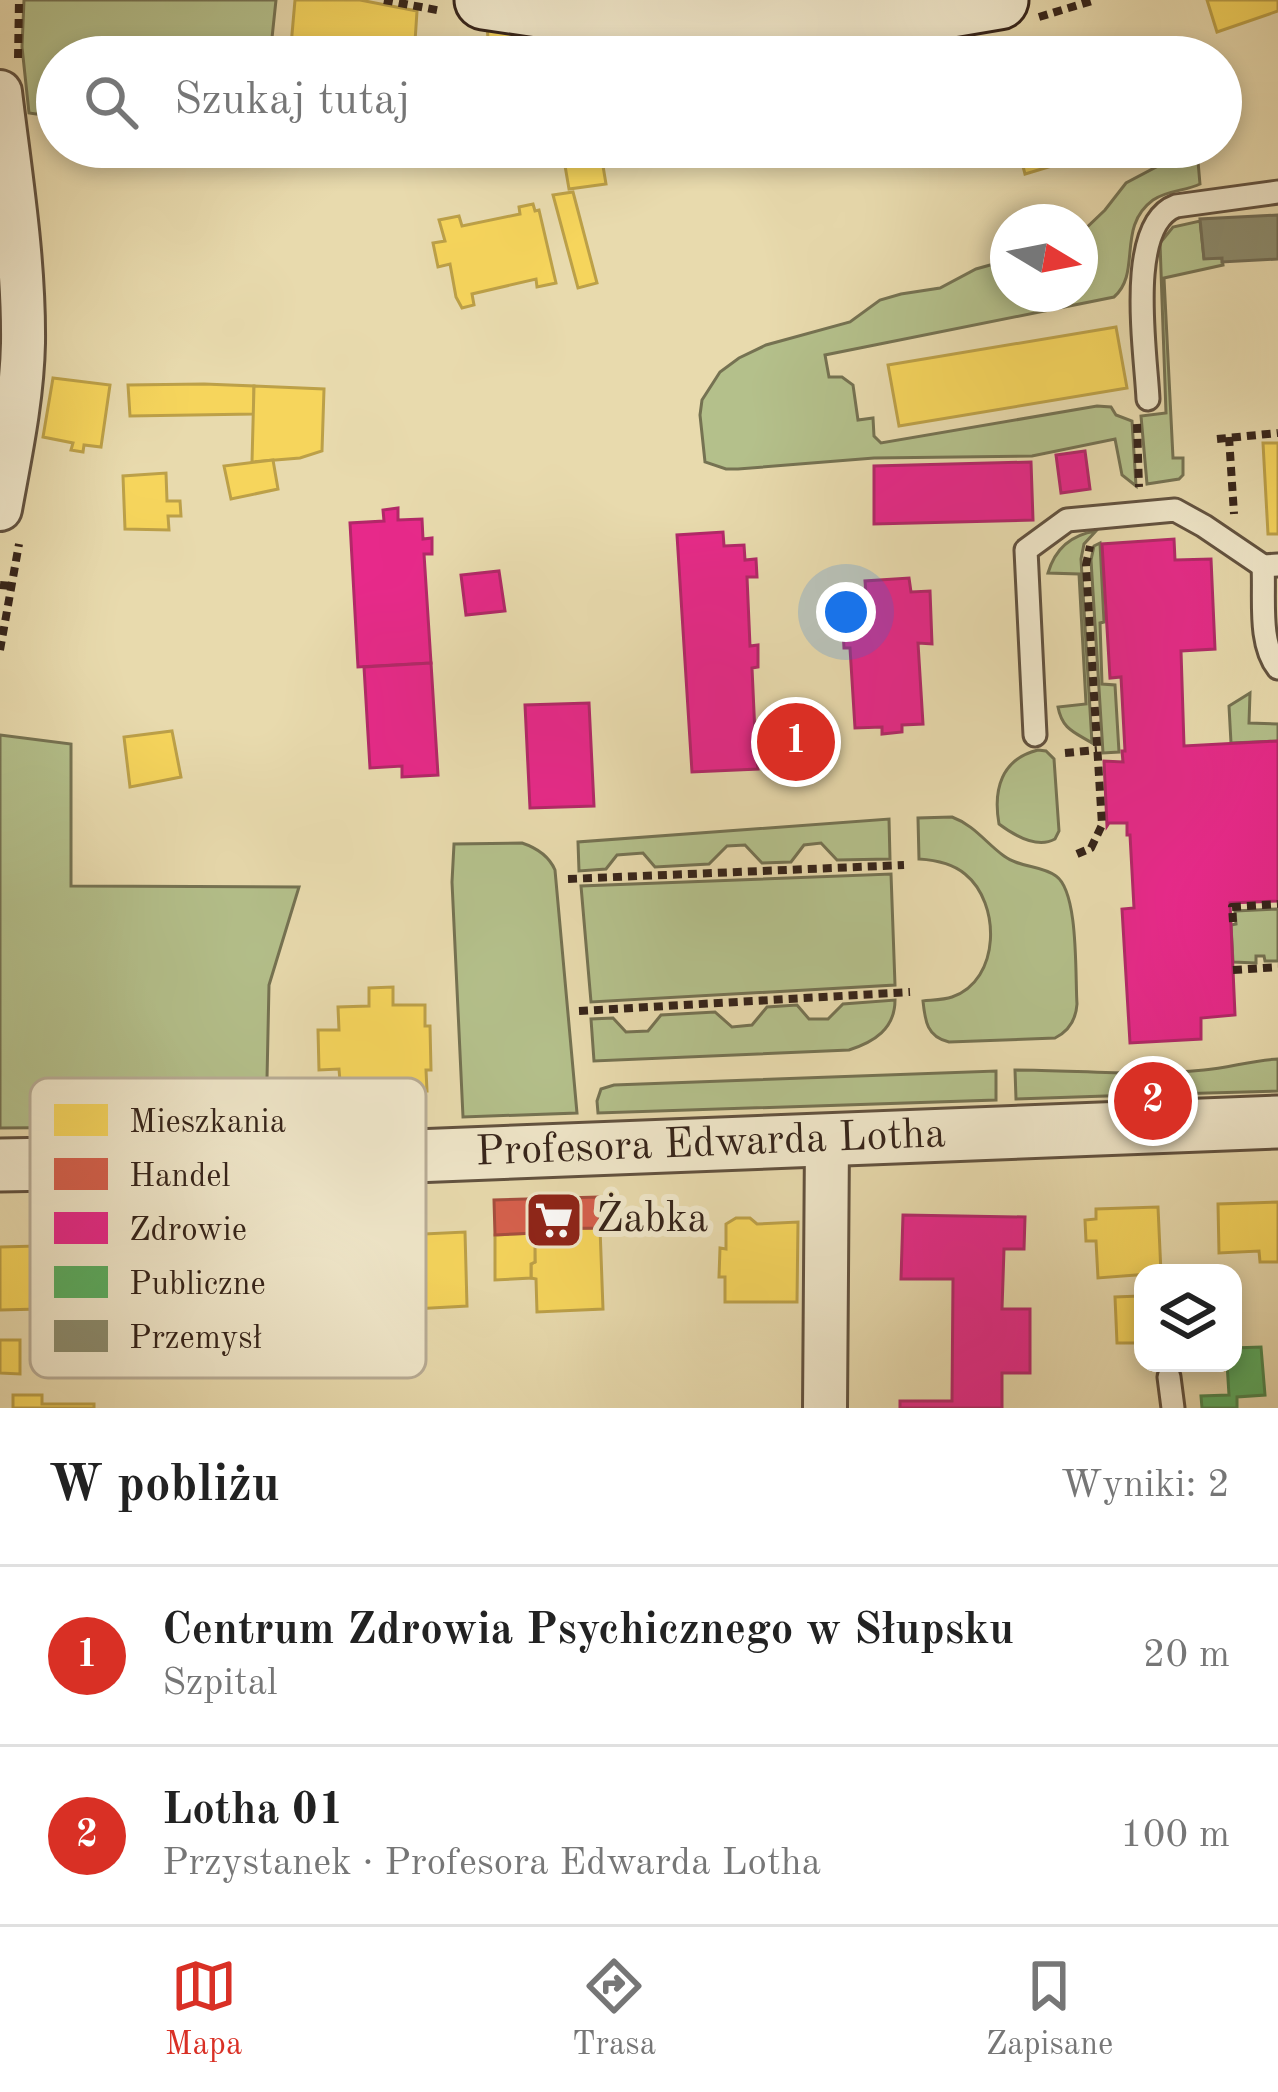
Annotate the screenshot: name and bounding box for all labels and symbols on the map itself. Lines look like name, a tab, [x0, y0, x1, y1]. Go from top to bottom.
north arrow	[990, 204, 1098, 312]
your location	[816, 582, 876, 642]
pin: 1	[757, 697, 835, 787]
pin: 2	[1114, 1056, 1192, 1146]
legend	[30, 1078, 426, 1378]
text: Mieszkania	[129, 1107, 286, 1140]
street label: Profesora Edwarda Lotha	[475, 1114, 947, 1175]
text: Handel	[129, 1161, 231, 1194]
supermarket icon: Żabka	[523, 1189, 585, 1251]
place label: Żabka	[596, 1192, 708, 1241]
text: Zdrowie	[129, 1215, 247, 1248]
text: Publiczne	[129, 1269, 266, 1302]
text: Przemysł	[129, 1323, 262, 1356]

